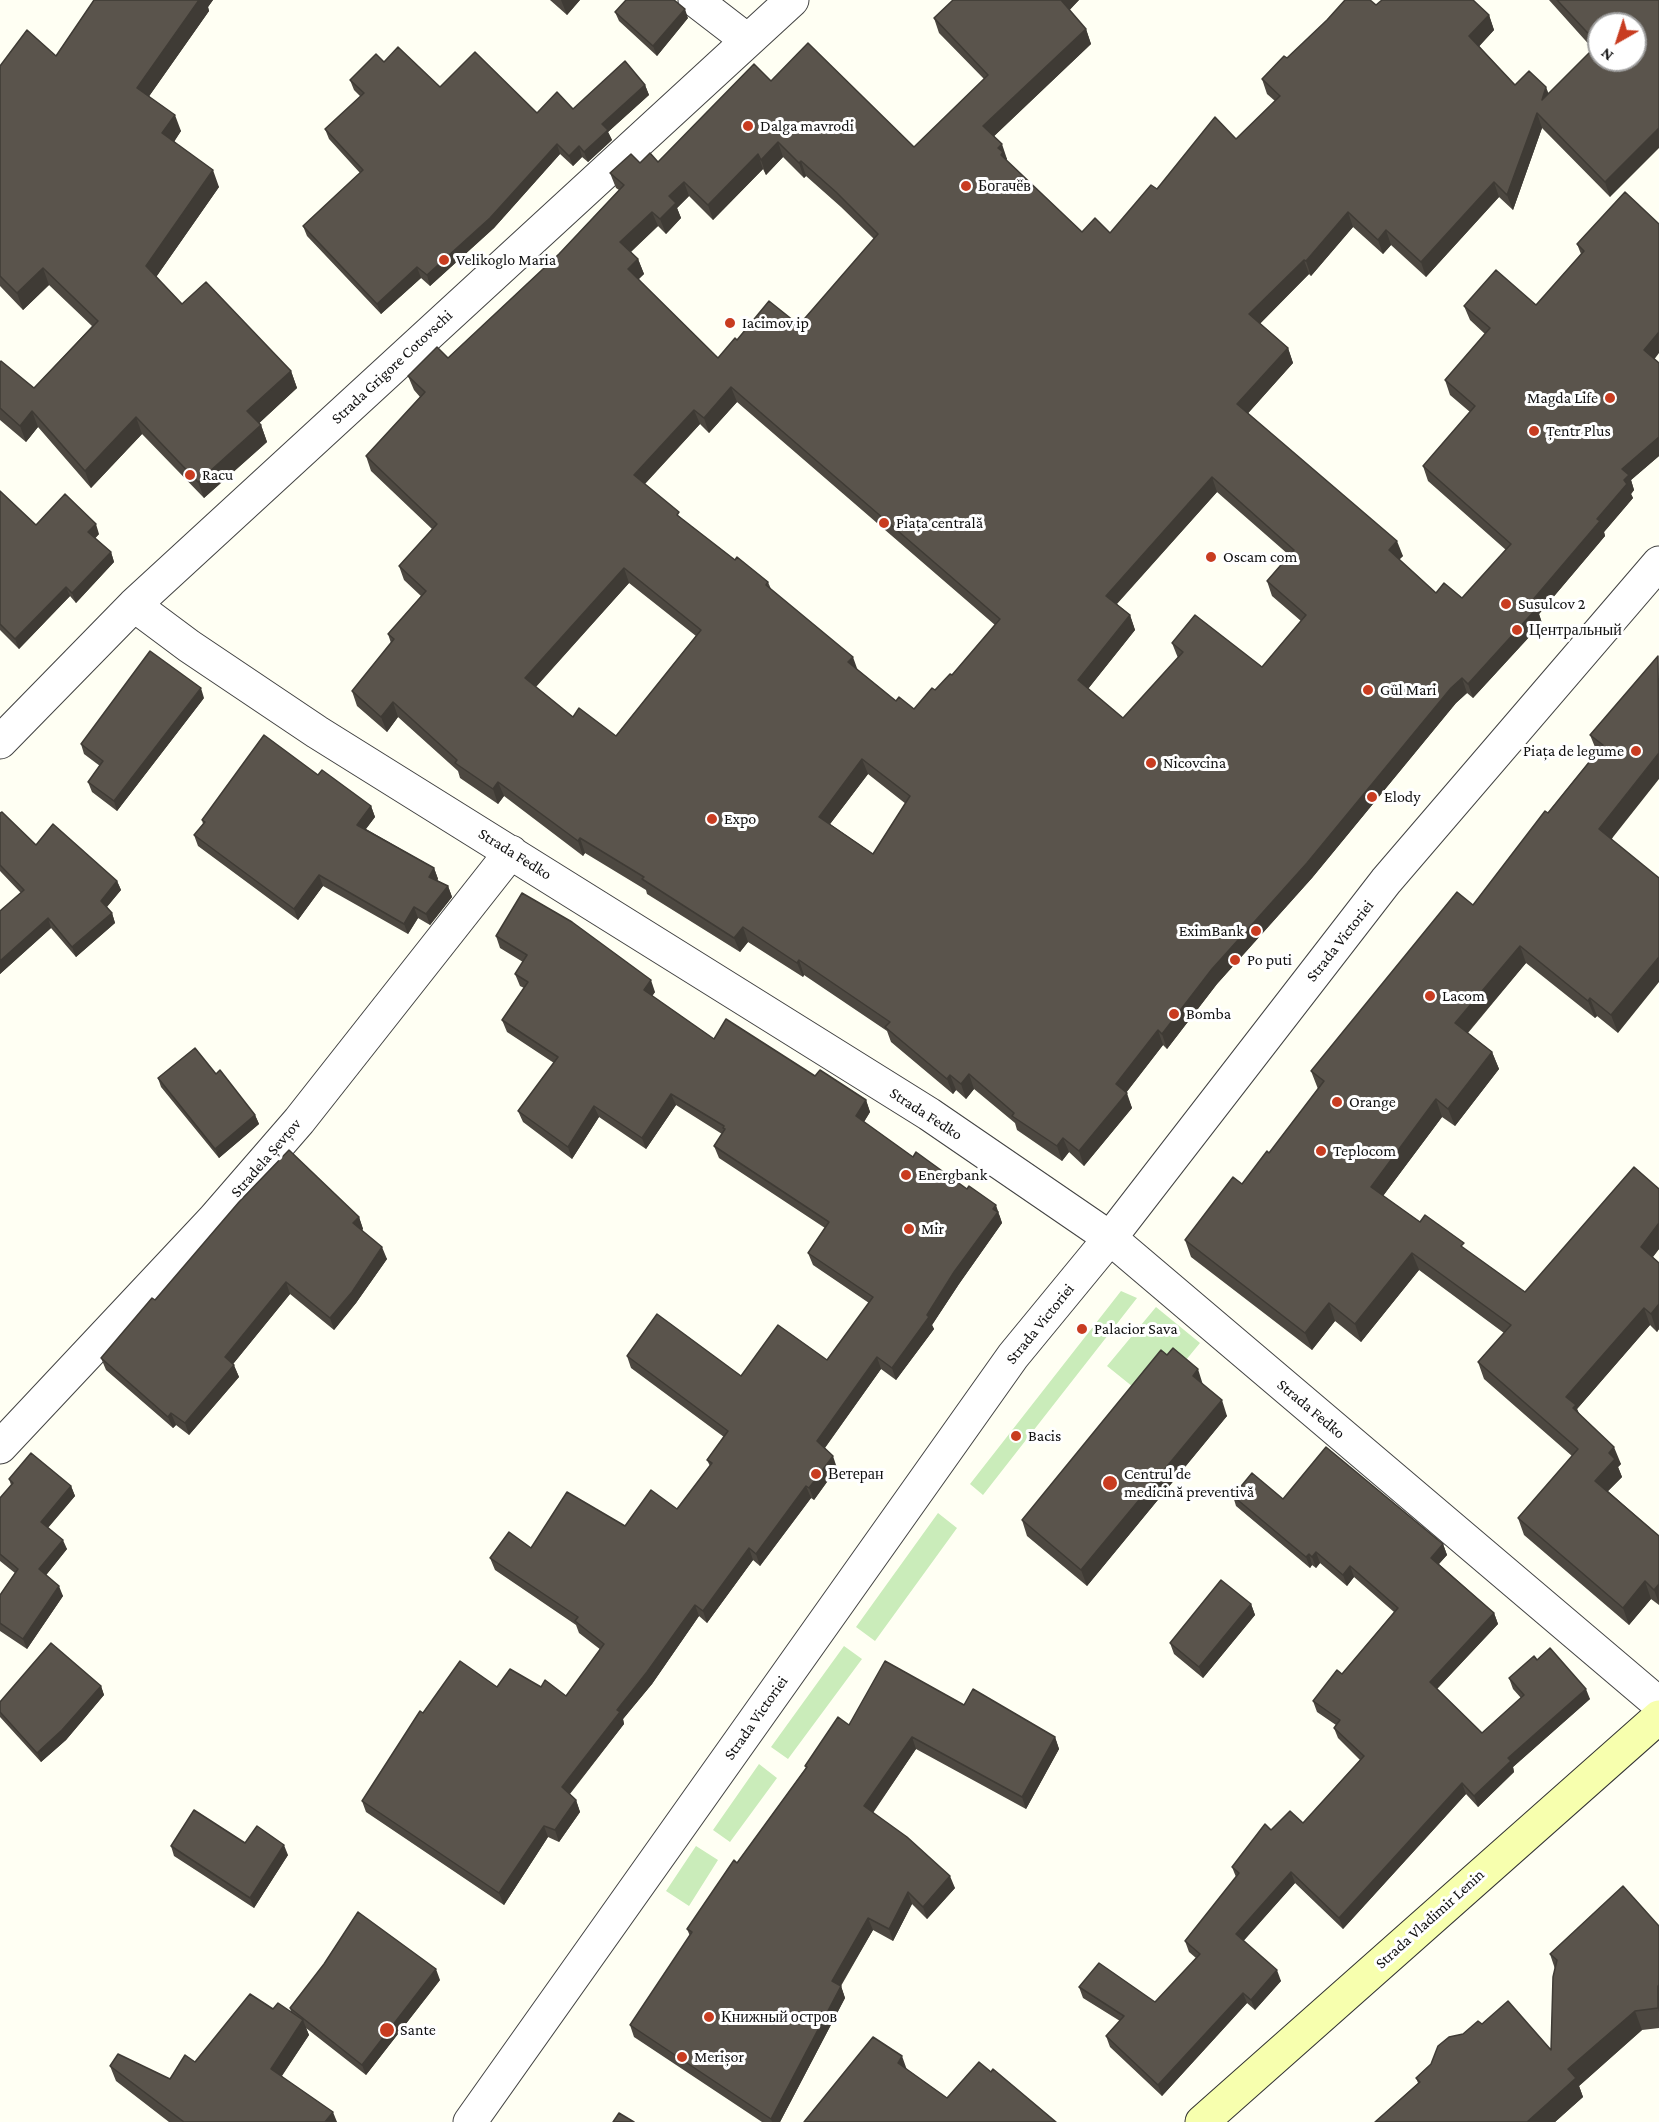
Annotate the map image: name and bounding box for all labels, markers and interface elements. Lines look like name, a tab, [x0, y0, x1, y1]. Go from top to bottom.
north arrow	[1587, 12, 1647, 72]
text: N	[1597, 45, 1616, 65]
place label: Dalga mavrodi	[760, 116, 854, 136]
marker: Dalga mavrodi	[741, 119, 755, 133]
place label: Богачёв	[978, 176, 1031, 196]
marker: Богачёв	[959, 179, 973, 193]
place label: Velikoglo Maria	[456, 250, 556, 270]
marker: Velikoglo Maria	[437, 253, 451, 267]
street label: Strada Grigore Cotovschi	[327, 306, 457, 428]
place label: Iacimov ip	[742, 313, 809, 333]
marker: Iacimov ip	[723, 316, 737, 330]
place label: Magda Life	[1527, 388, 1598, 408]
marker: Magda Life	[1603, 391, 1617, 405]
place label: Țentr Plus	[1546, 421, 1611, 441]
marker: Țentr Plus	[1527, 424, 1541, 438]
place label: Racu	[202, 465, 233, 485]
marker: Racu	[183, 468, 197, 482]
place label: Piața centrală	[896, 513, 983, 533]
marker: Piața centrală	[877, 516, 891, 530]
place label: Oscam com	[1223, 547, 1297, 567]
marker: Oscam com	[1204, 550, 1218, 564]
place label: Susulcov 2	[1518, 594, 1585, 614]
marker: Susulcov 2	[1499, 597, 1513, 611]
place label: Центральный	[1529, 620, 1622, 640]
marker: Центральный	[1510, 623, 1524, 637]
place label: Gül Mari	[1380, 680, 1436, 700]
marker: Gül Mari	[1361, 683, 1375, 697]
place label: Piața de legume	[1523, 741, 1624, 761]
marker: Piața de legume	[1629, 744, 1643, 758]
place label: Nicovcina	[1163, 753, 1226, 773]
marker: Nicovcina	[1144, 756, 1158, 770]
place label: Elody	[1384, 787, 1421, 807]
marker: Elody	[1365, 790, 1379, 804]
place label: Expo	[724, 809, 756, 829]
marker: Expo	[705, 812, 719, 826]
street label: Strada Fedko	[475, 824, 555, 884]
street label: Strada Victoriei	[1302, 896, 1378, 986]
place label: EximBank	[1179, 921, 1244, 941]
marker: EximBank	[1249, 924, 1263, 938]
place label: Po puti	[1247, 950, 1292, 970]
marker: Po puti	[1228, 953, 1242, 967]
place label: Lacom	[1442, 986, 1485, 1006]
marker: Lacom	[1423, 989, 1437, 1003]
place label: Bomba	[1186, 1004, 1231, 1024]
marker: Bomba	[1167, 1007, 1181, 1021]
street label: Strada Fedko	[886, 1083, 966, 1145]
place label: Orange	[1349, 1092, 1396, 1112]
marker: Orange	[1330, 1095, 1344, 1109]
street label: Stradela Șevțov	[227, 1115, 305, 1201]
place label: Teplocom	[1333, 1141, 1396, 1161]
marker: Teplocom	[1314, 1144, 1328, 1158]
place label: Energbank	[918, 1165, 987, 1185]
marker: Energbank	[899, 1168, 913, 1182]
place label: Mir	[921, 1219, 944, 1239]
marker: Mir	[902, 1222, 916, 1236]
street label: Strada Victoriei	[1002, 1280, 1078, 1368]
place label: Palacior Sava	[1094, 1319, 1178, 1339]
marker: Palacior Sava	[1075, 1322, 1089, 1336]
street label: Strada Fedko	[1273, 1375, 1349, 1443]
place label: Bacis	[1028, 1426, 1061, 1446]
marker: Bacis	[1009, 1429, 1023, 1443]
place label: Ветеран	[828, 1464, 884, 1484]
place label: Centrul de medicină preventivă	[1124, 1464, 1254, 1502]
marker: Ветеран	[809, 1467, 823, 1481]
marker: Centrul de medicină preventivă	[1101, 1474, 1119, 1492]
street label: Strada Victoriei	[720, 1672, 792, 1764]
street label: Strada Vladimir Lenin	[1372, 1865, 1488, 1973]
place label: Книжный остров	[721, 2007, 837, 2027]
marker: Книжный остров	[702, 2010, 716, 2024]
place label: Sante	[400, 2020, 436, 2040]
marker: Sante	[378, 2021, 396, 2039]
place label: Merișor	[694, 2047, 744, 2067]
marker: Merișor	[675, 2050, 689, 2064]

